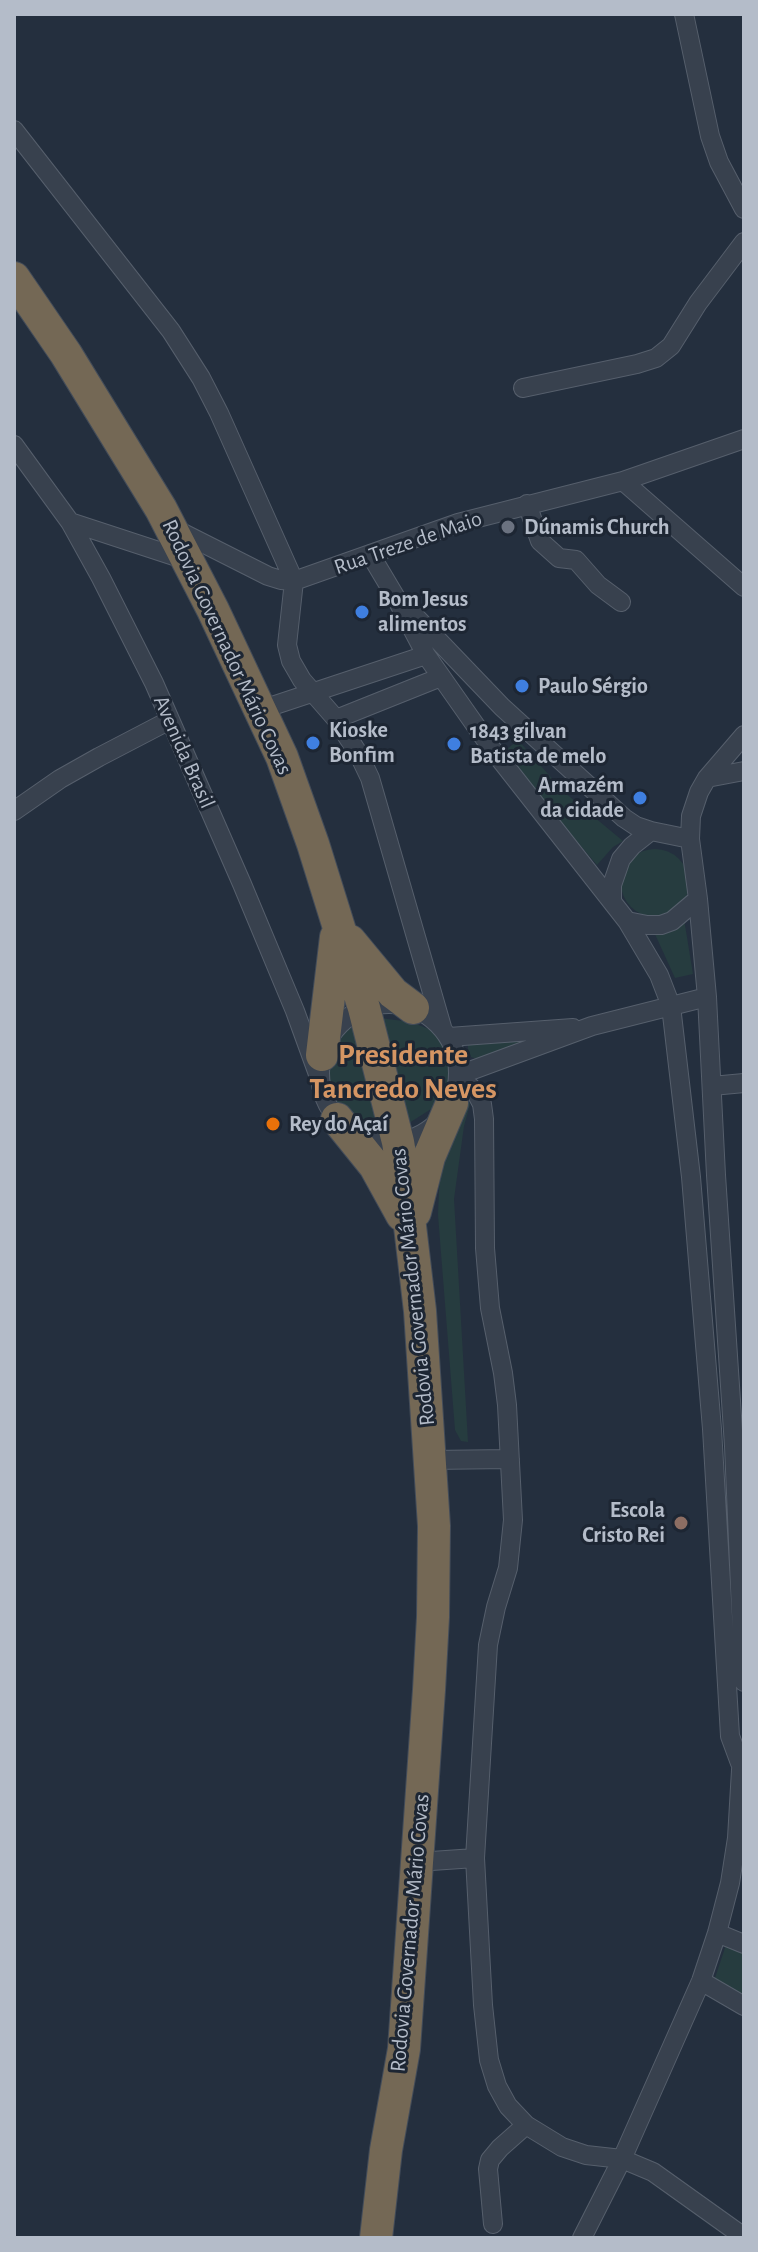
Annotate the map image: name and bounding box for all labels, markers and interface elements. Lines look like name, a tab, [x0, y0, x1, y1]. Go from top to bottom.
street label: Rua Treze de Maio	[331, 505, 485, 581]
place label: Dúnamis Church	[524, 514, 669, 540]
street label: Rodovia Governador Mário Covas	[156, 515, 298, 779]
marker: Dúnamis Church	[499, 518, 517, 536]
place label: Bom Jesus alimentos	[378, 586, 468, 638]
marker: Bom Jesus alimentos	[353, 603, 371, 621]
place label: Paulo Sérgio	[538, 673, 648, 699]
marker: Paulo Sérgio	[513, 677, 531, 695]
street label: Avenida Brasil	[147, 691, 221, 813]
place label: Kioske Bonfim	[329, 717, 395, 768]
place label: 1843 gilvan Batista de melo	[470, 718, 606, 770]
marker: Kioske Bonfim	[304, 734, 322, 752]
marker: 1843 gilvan Batista de melo	[445, 735, 463, 753]
place label: Armazém da cidade	[538, 772, 624, 824]
marker: Armazém da cidade	[631, 789, 649, 807]
district label: Presidente Tancredo Neves	[309, 1037, 497, 1108]
place label: Rey do Açaí	[289, 1111, 388, 1137]
marker: Rey do Açaí	[264, 1115, 282, 1133]
street label: Rodovia Governador Mário Covas	[385, 1147, 441, 1427]
place label: Escola Cristo Rei	[582, 1497, 665, 1548]
marker: Escola Cristo Rei	[672, 1514, 690, 1532]
street label: Rodovia Governador Mário Covas	[385, 1793, 435, 2073]

